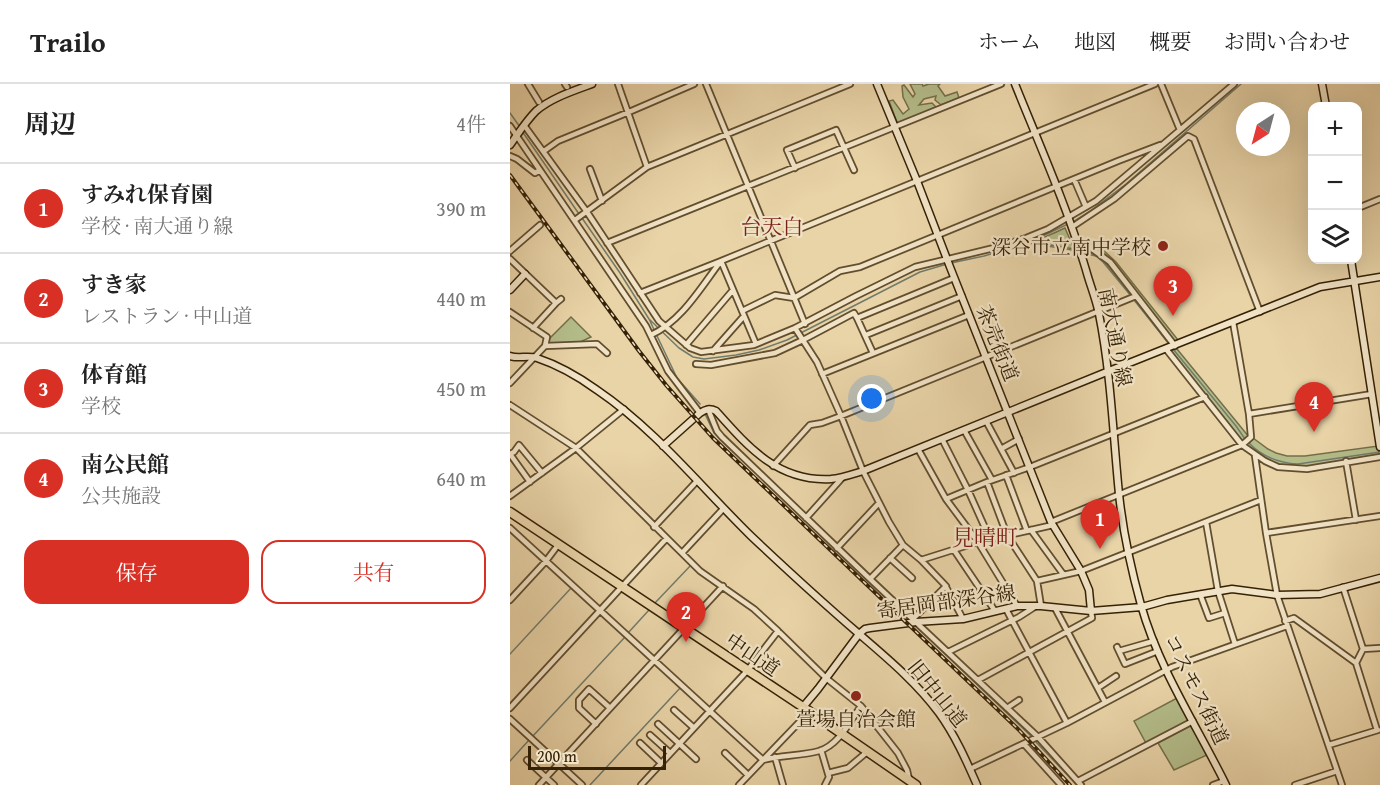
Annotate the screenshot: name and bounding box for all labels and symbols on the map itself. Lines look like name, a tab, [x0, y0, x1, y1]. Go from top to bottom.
north arrow	[1236, 102, 1290, 156]
district label: 台天白	[741, 211, 804, 242]
place label: 深谷市立南中学校	[991, 232, 1151, 261]
marker: 深谷市立南中学校	[1156, 239, 1170, 253]
pin: 3	[1154, 266, 1192, 316]
street label: 南大通り線	[1092, 285, 1140, 389]
street label: 茶売街道	[970, 300, 1026, 386]
pin: 4	[1294, 382, 1334, 432]
your location	[857, 384, 886, 413]
pin: 1	[1080, 500, 1120, 549]
district label: 見晴町	[952, 521, 1018, 553]
street label: 寄居岡部深谷線	[875, 577, 1017, 625]
pin: 2	[666, 592, 705, 642]
street label: 中山道	[720, 625, 786, 683]
street label: コスモス街道	[1158, 629, 1236, 749]
street label: 旧中山道	[902, 653, 974, 733]
marker: 萱場自治会館	[849, 689, 863, 703]
place label: 萱場自治会館	[796, 704, 916, 733]
scale bar	[528, 743, 666, 770]

